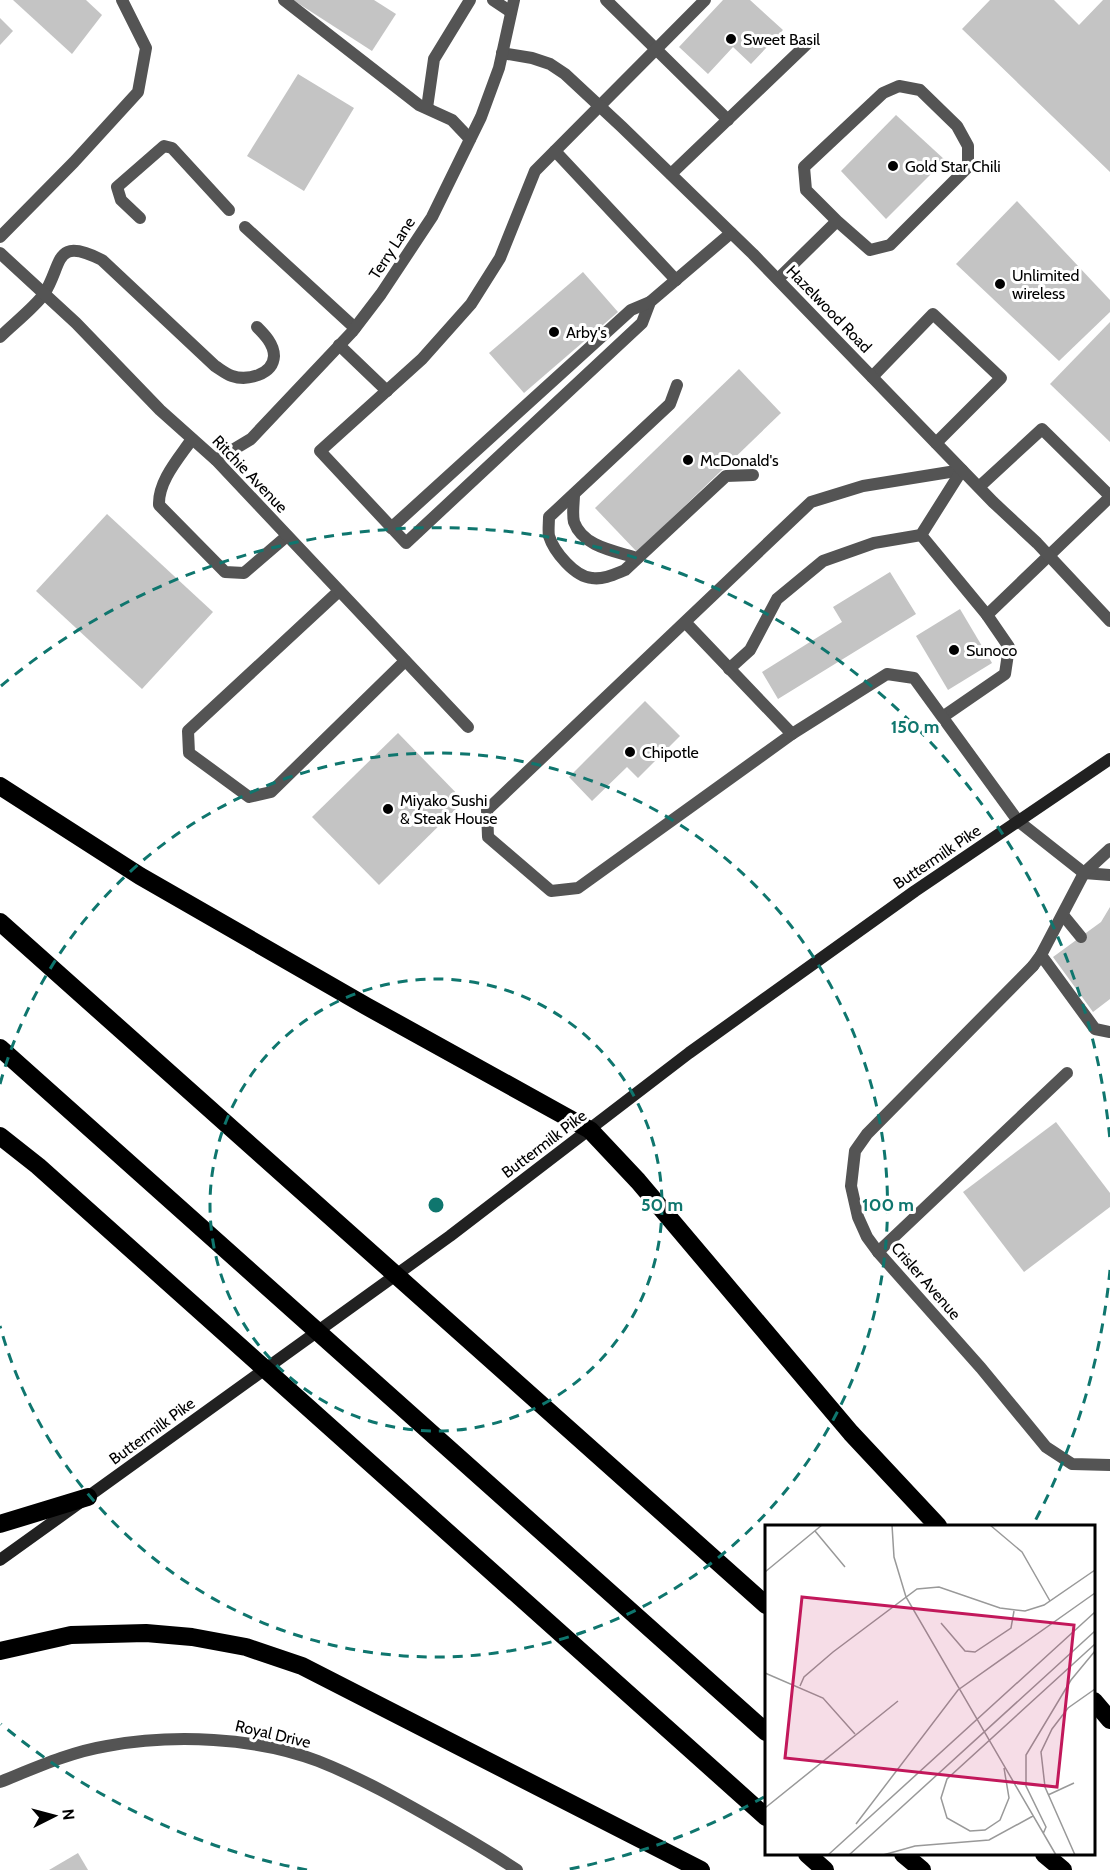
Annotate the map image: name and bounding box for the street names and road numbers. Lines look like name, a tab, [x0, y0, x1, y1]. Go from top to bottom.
street label: Terry Lane	[365, 213, 419, 283]
street label: Hazelwood Road	[782, 261, 876, 357]
street label: Ritchie Avenue	[208, 431, 292, 517]
street label: Buttermilk Pike	[890, 821, 984, 893]
street label: Buttermilk Pike	[498, 1106, 590, 1182]
street label: Crisler Avenue	[887, 1239, 965, 1323]
street label: Buttermilk Pike	[105, 1394, 199, 1468]
street label: Royal Drive	[233, 1716, 313, 1752]

